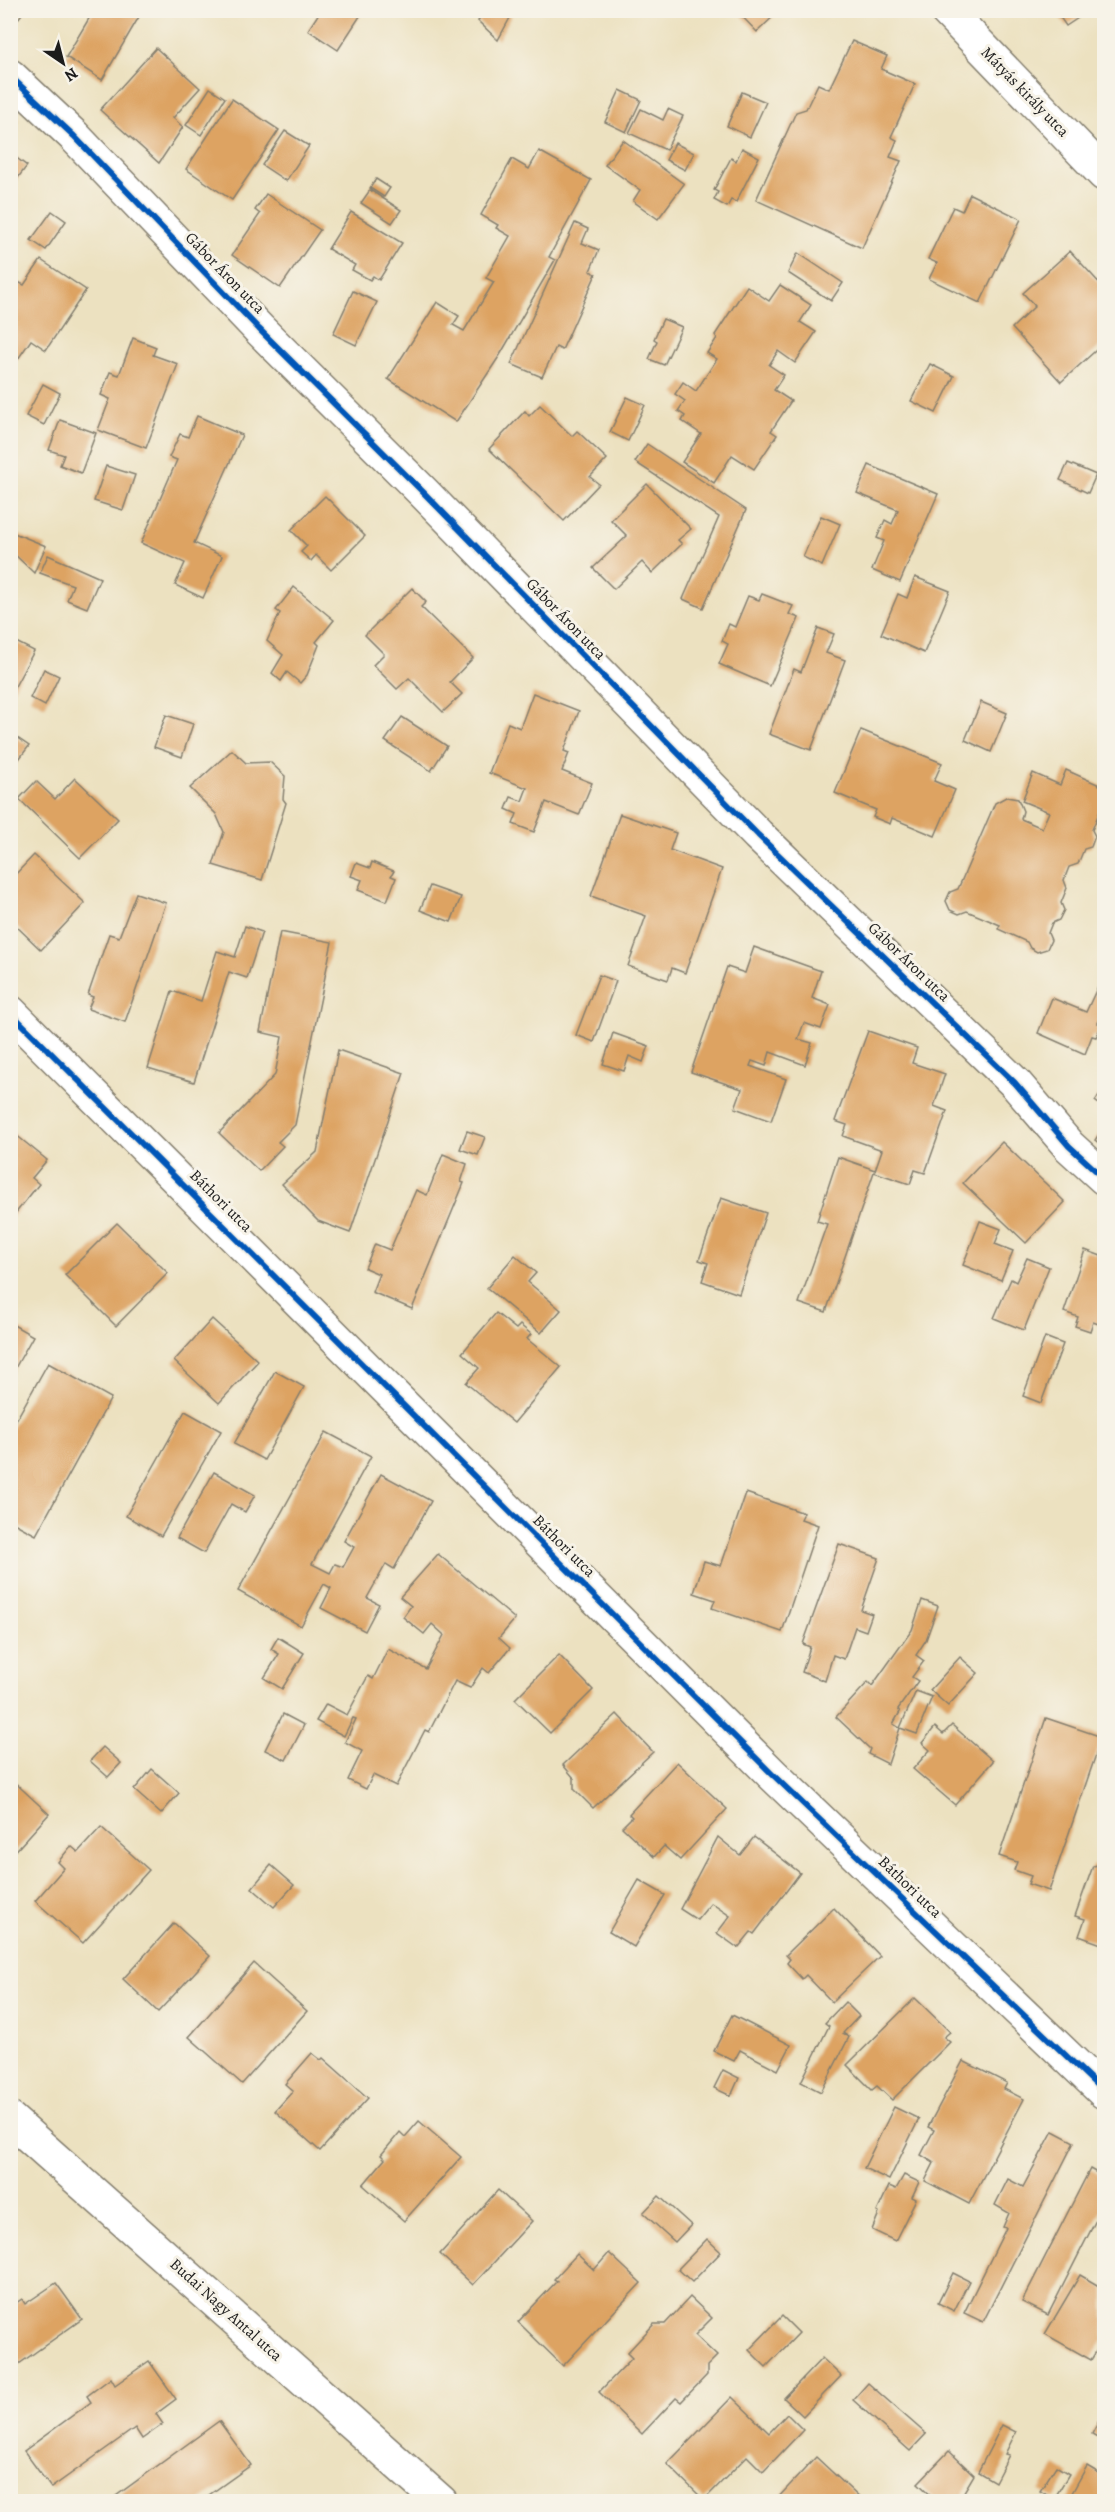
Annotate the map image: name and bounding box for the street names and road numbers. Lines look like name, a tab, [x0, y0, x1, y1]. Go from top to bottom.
street label: Mátyás király utca	[976, 42, 1074, 143]
street label: Gábor Áron utca	[180, 227, 270, 319]
street label: Gábor Áron utca	[521, 573, 611, 665]
street label: Gábor Áron utca	[863, 917, 955, 1007]
street label: Báthori utca	[185, 1165, 258, 1238]
street label: Báthori utca	[528, 1510, 601, 1583]
street label: Báthori utca	[873, 1851, 947, 1923]
street label: Budai Nagy Antal utca	[165, 2253, 287, 2367]

